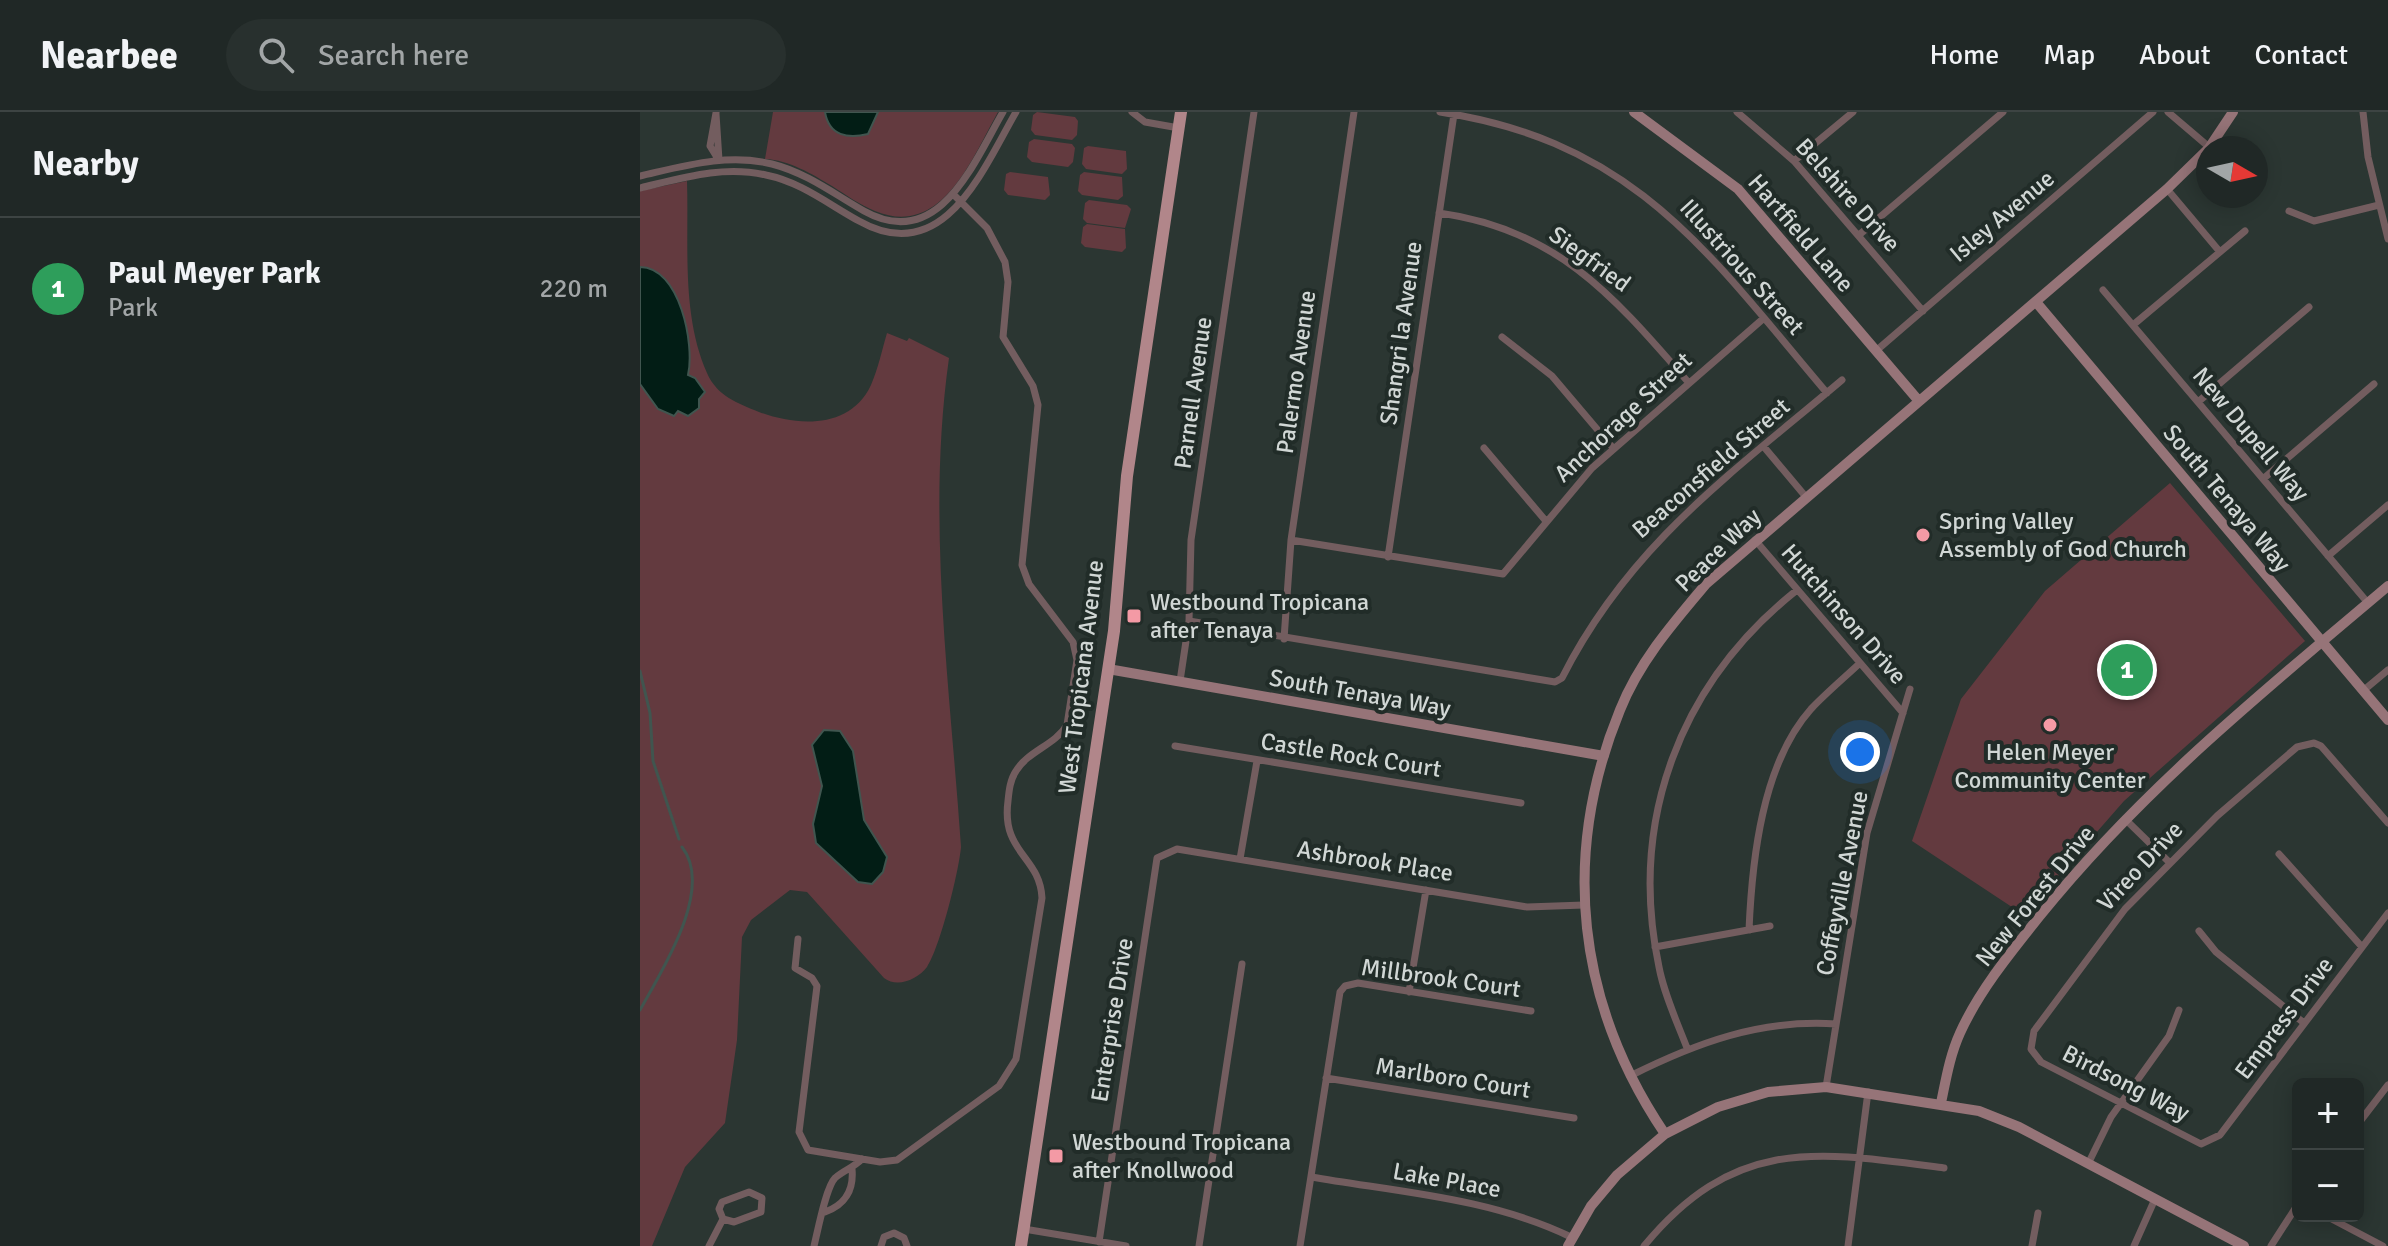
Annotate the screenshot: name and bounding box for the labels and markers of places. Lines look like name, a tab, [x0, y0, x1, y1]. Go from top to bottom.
place label: Spring Valley Assembly of God Church	[1939, 506, 2187, 564]
marker: Spring Valley Assembly of God Church	[1914, 526, 1932, 544]
place label: Westbound Tropicana after Tenaya	[1150, 587, 1369, 645]
marker: Westbound Tropicana after Tenaya	[1125, 607, 1143, 625]
pin: 1	[2101, 640, 2153, 700]
marker: Helen Meyer Community Center	[2041, 716, 2059, 734]
place label: Helen Meyer Community Center	[1954, 737, 2146, 795]
place label: Westbound Tropicana after Knollwood	[1072, 1127, 1291, 1185]
marker: Westbound Tropicana after Knollwood	[1047, 1147, 1065, 1165]

